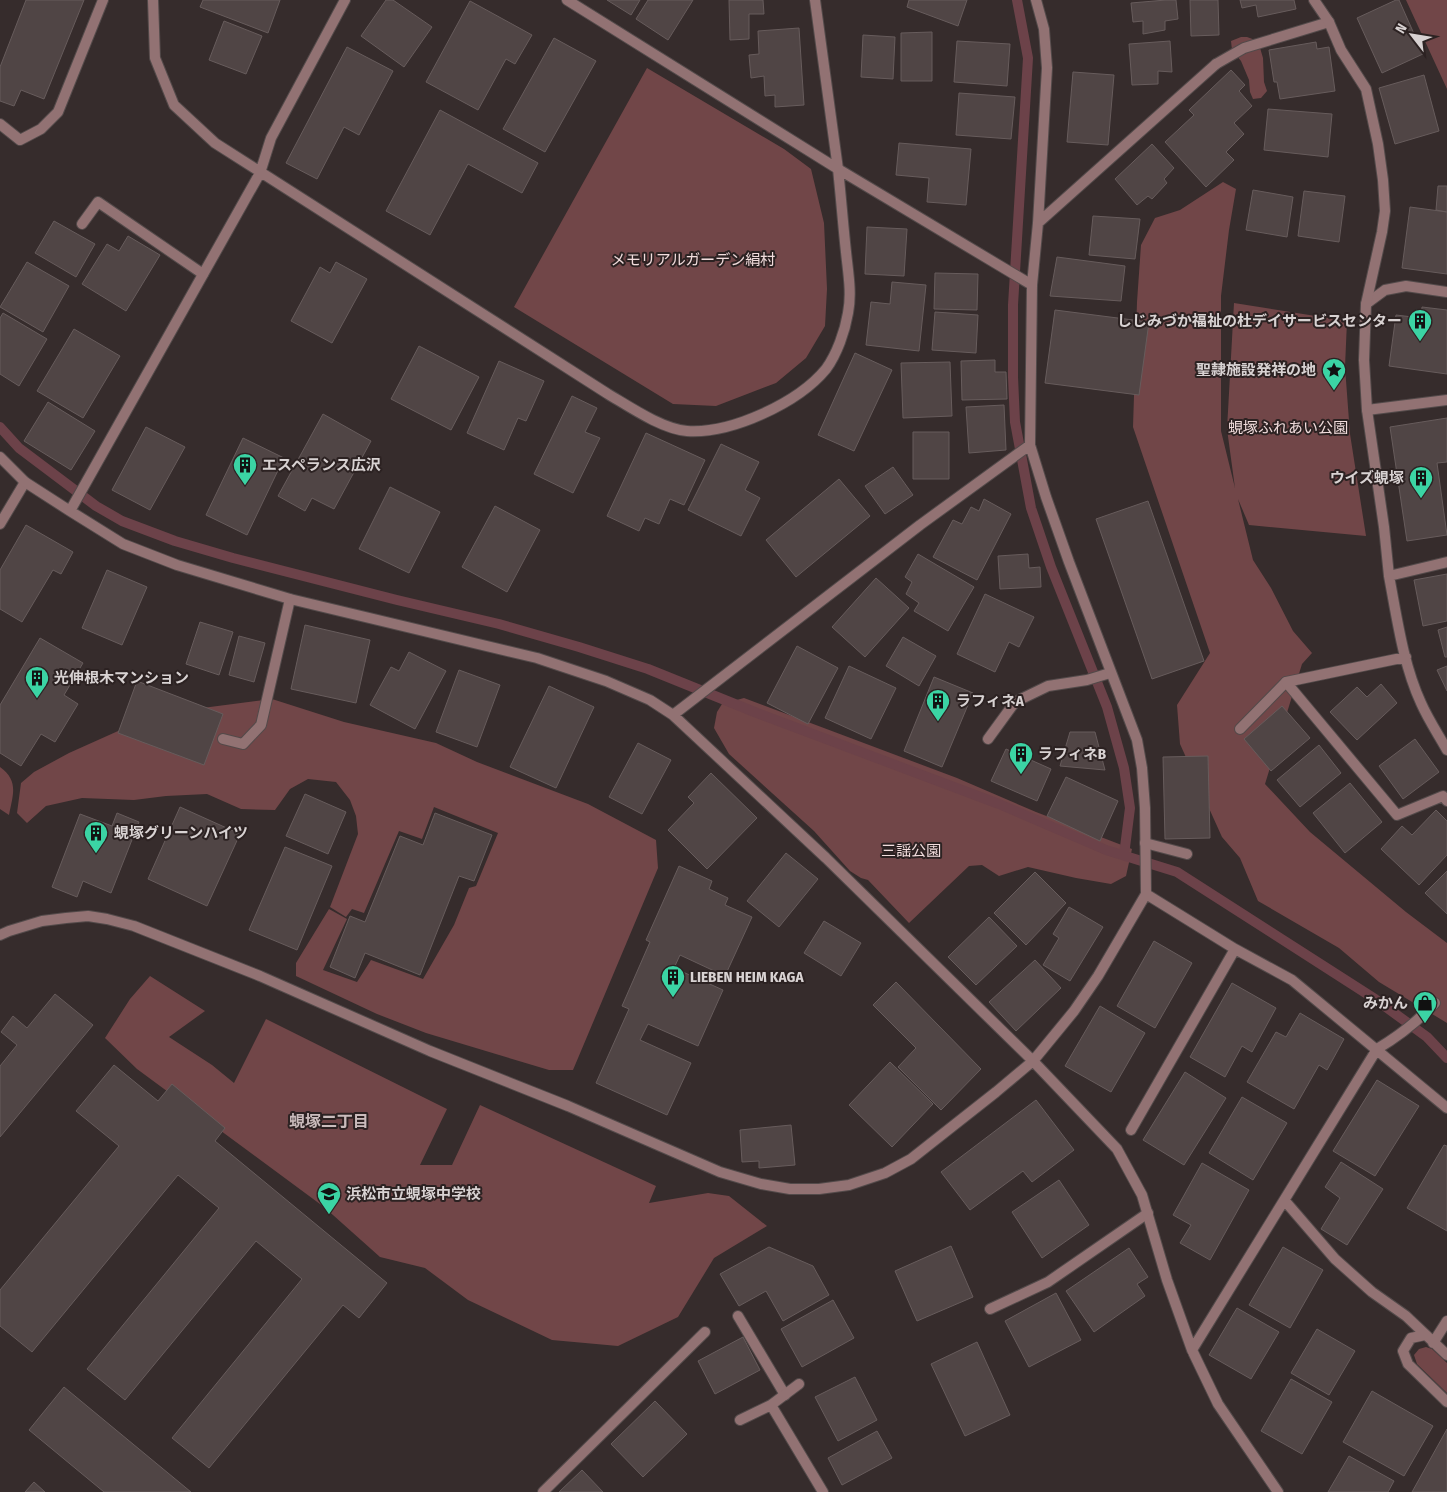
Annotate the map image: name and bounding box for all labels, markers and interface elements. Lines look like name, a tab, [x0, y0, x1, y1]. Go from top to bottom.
north arrow	[1387, 10, 1437, 60]
text: N	[1392, 21, 1411, 37]
park label: メモリアルガーデン絹村	[611, 251, 775, 269]
building icon: しじみづか福祉の杜デイサービスセンター	[1407, 308, 1433, 342]
place label: しじみづか福祉の杜デイサービスセンター	[1117, 312, 1402, 330]
place icon: 聖隷施設発祥の地	[1321, 357, 1347, 391]
place label: 聖隷施設発祥の地	[1196, 361, 1316, 379]
park label: 蜆塚ふれあい公園	[1228, 419, 1348, 437]
building icon: エスペランス広沢	[232, 452, 258, 486]
place label: エスペランス広沢	[262, 456, 381, 474]
building icon: ウイズ蜆塚	[1408, 465, 1434, 499]
place label: ウイズ蜆塚	[1329, 469, 1404, 487]
building icon: 光伸根木マンション	[24, 665, 50, 699]
place label: 光伸根木マンション	[54, 669, 189, 687]
building icon: ラフィネA	[925, 688, 951, 722]
place label: ラフィネA	[956, 692, 1025, 710]
building icon: ラフィネB	[1008, 741, 1034, 775]
place label: ラフィネB	[1038, 745, 1107, 763]
building icon: 蜆塚グリーンハイツ	[83, 820, 109, 854]
place label: 蜆塚グリーンハイツ	[114, 824, 248, 842]
park label: 三謡公園	[881, 842, 941, 860]
building icon: LIEBEN HEIM KAGA	[660, 964, 686, 998]
place label: LIEBEN HEIM KAGA	[690, 968, 804, 986]
shop icon: みかん	[1412, 990, 1438, 1024]
place label: みかん	[1363, 994, 1408, 1012]
district label: 蜆塚二丁目	[289, 1112, 369, 1131]
school or university icon: 浜松市立蜆塚中学校	[316, 1181, 342, 1215]
place label: 浜松市立蜆塚中学校	[346, 1185, 481, 1203]

